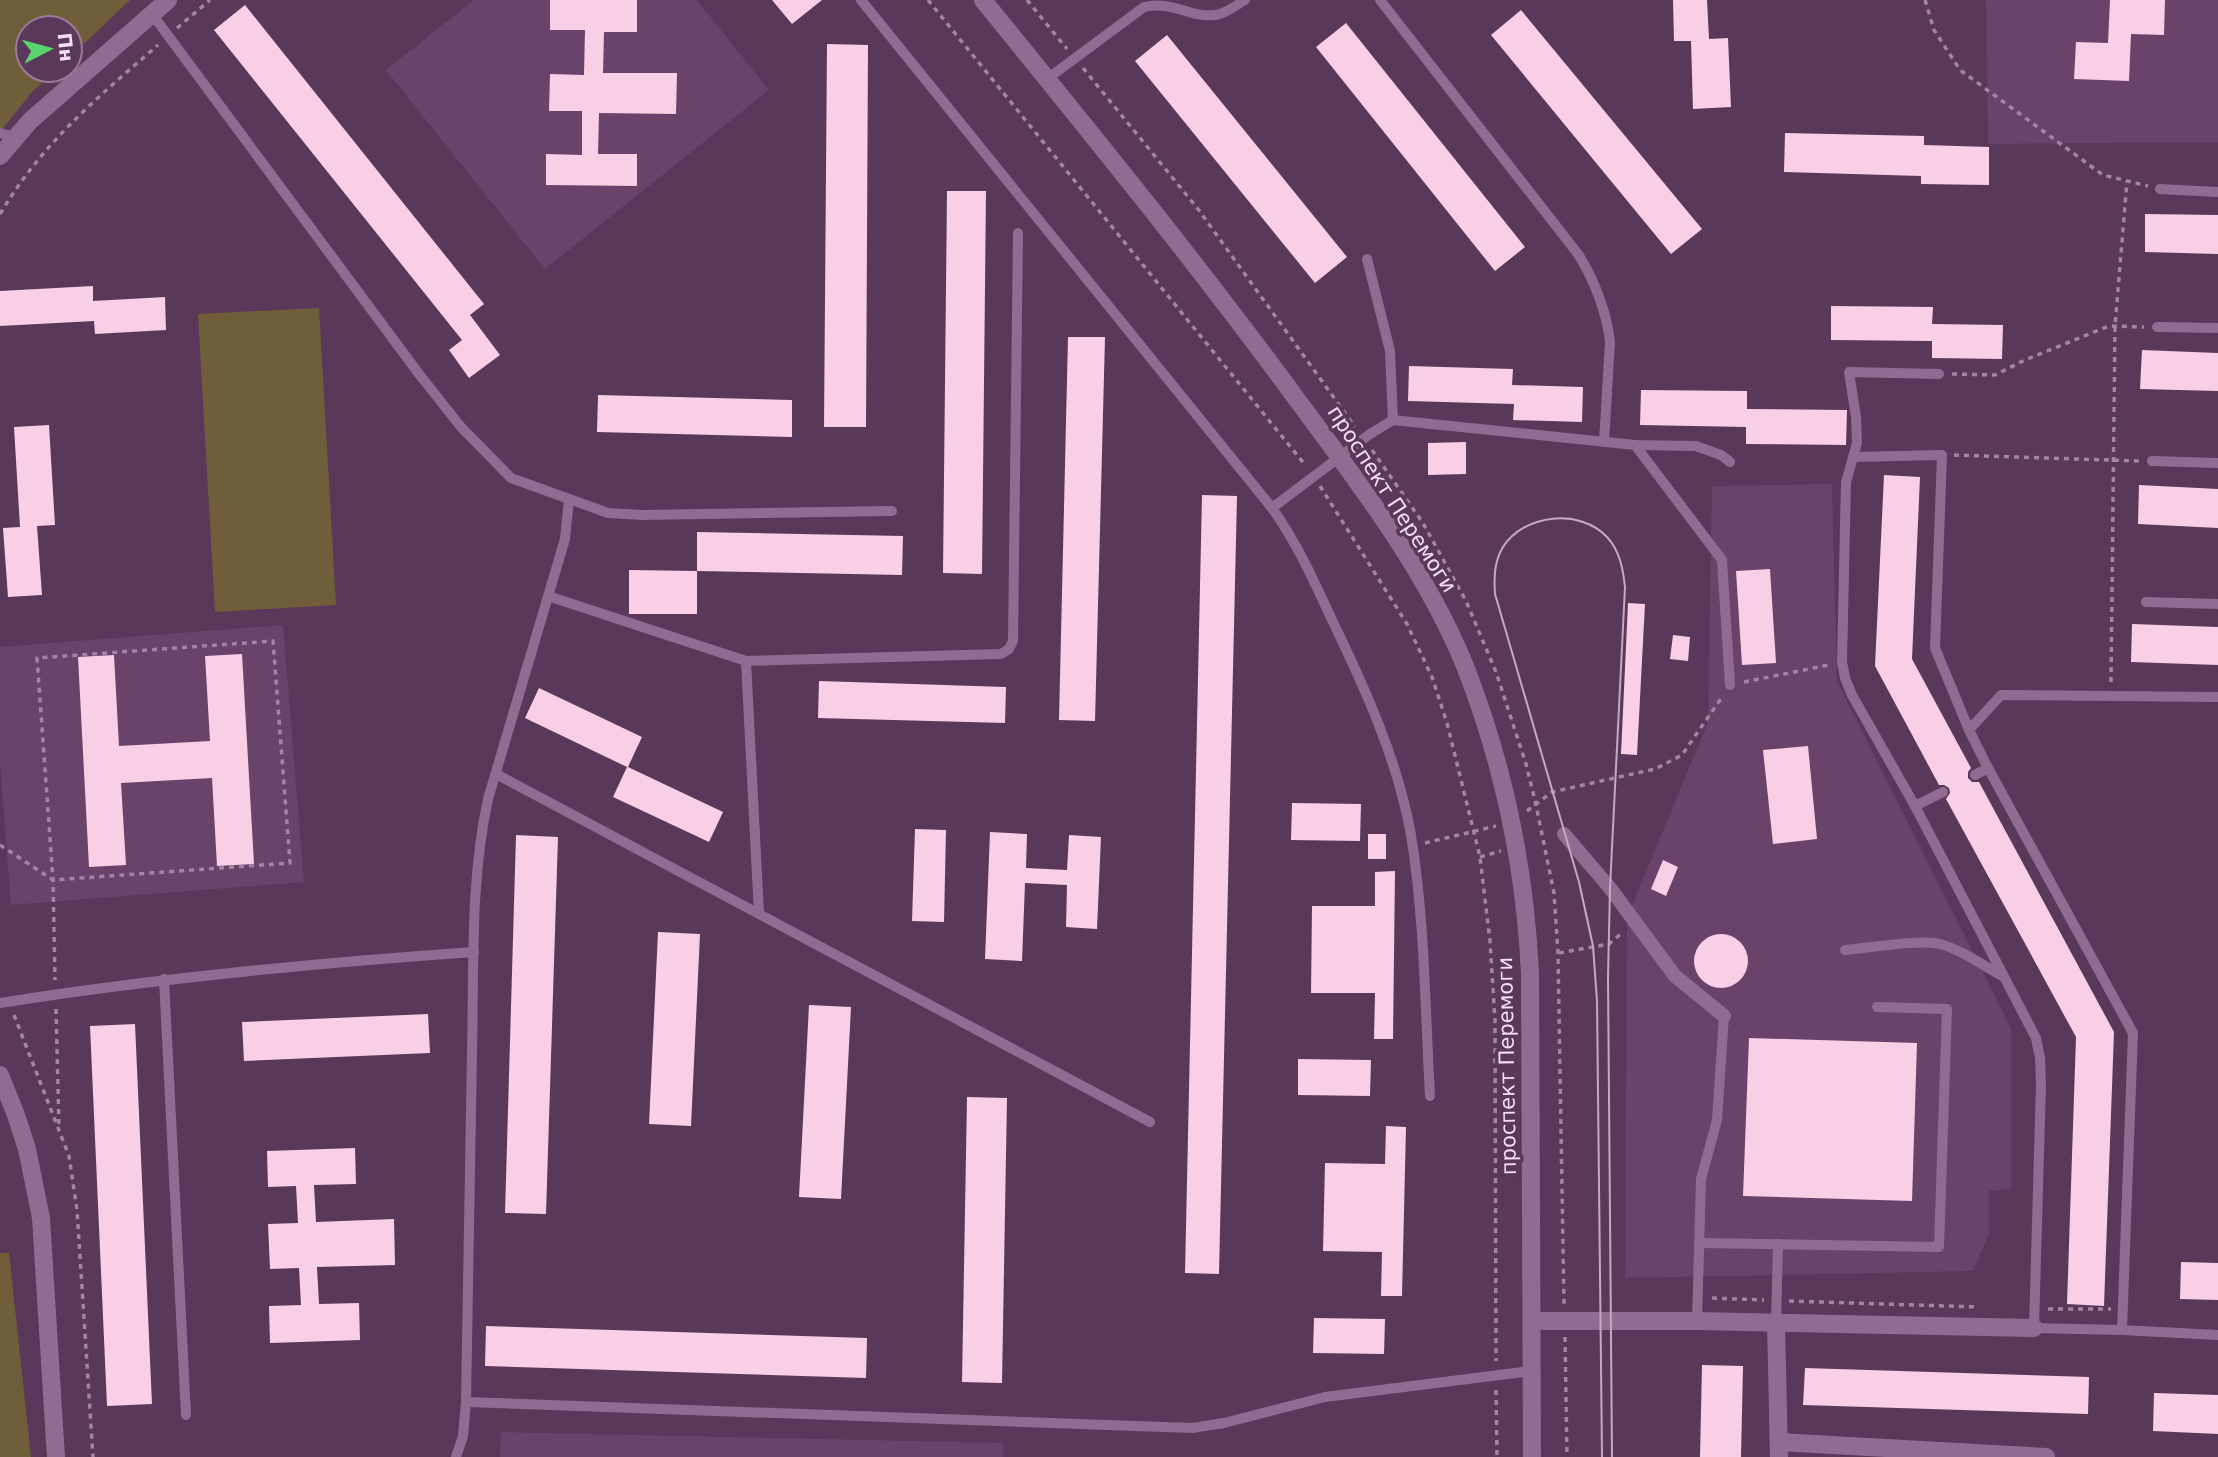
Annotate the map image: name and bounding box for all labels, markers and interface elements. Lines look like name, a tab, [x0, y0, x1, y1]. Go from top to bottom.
north arrow	[14, 14, 84, 84]
text: Пн	[53, 32, 78, 63]
street label: проспект Перемоги	[1323, 401, 1461, 597]
street label: проспект Перемоги	[1493, 957, 1521, 1175]

